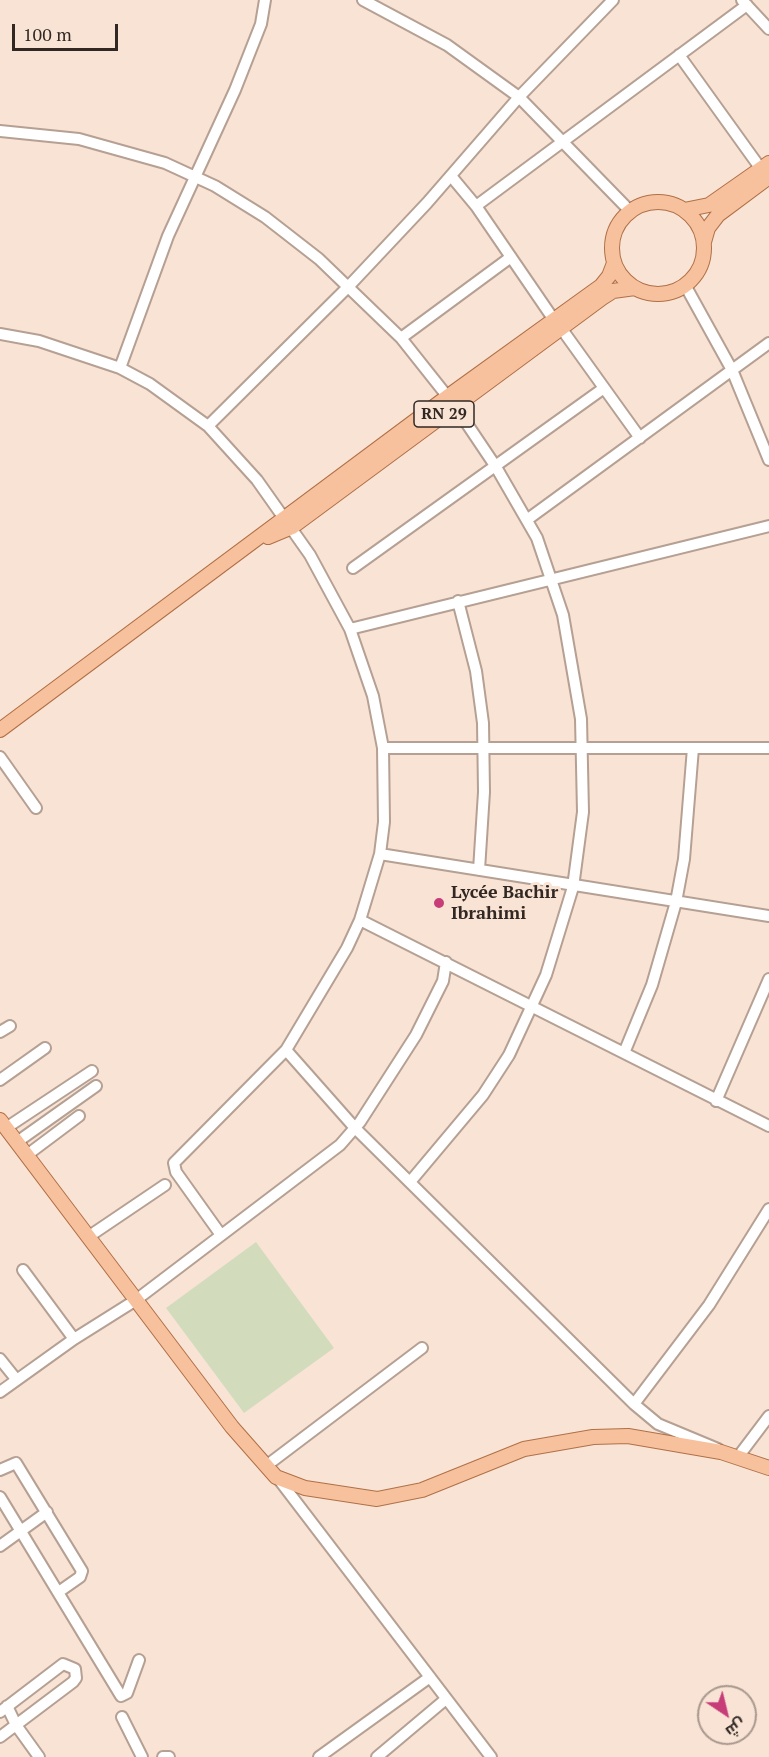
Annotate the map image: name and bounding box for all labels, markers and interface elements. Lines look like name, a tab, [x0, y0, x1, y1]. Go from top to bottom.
scale bar	[15, 12, 122, 50]
text: 100 m	[23, 22, 72, 46]
road number: RN 29	[414, 401, 474, 427]
place label: Lycée Bachir Ibrahimi	[451, 882, 558, 924]
marker: Lycée Bachir Ibrahimi	[432, 896, 446, 910]
north arrow	[697, 1685, 757, 1745]
text: ش	[721, 1713, 751, 1743]

